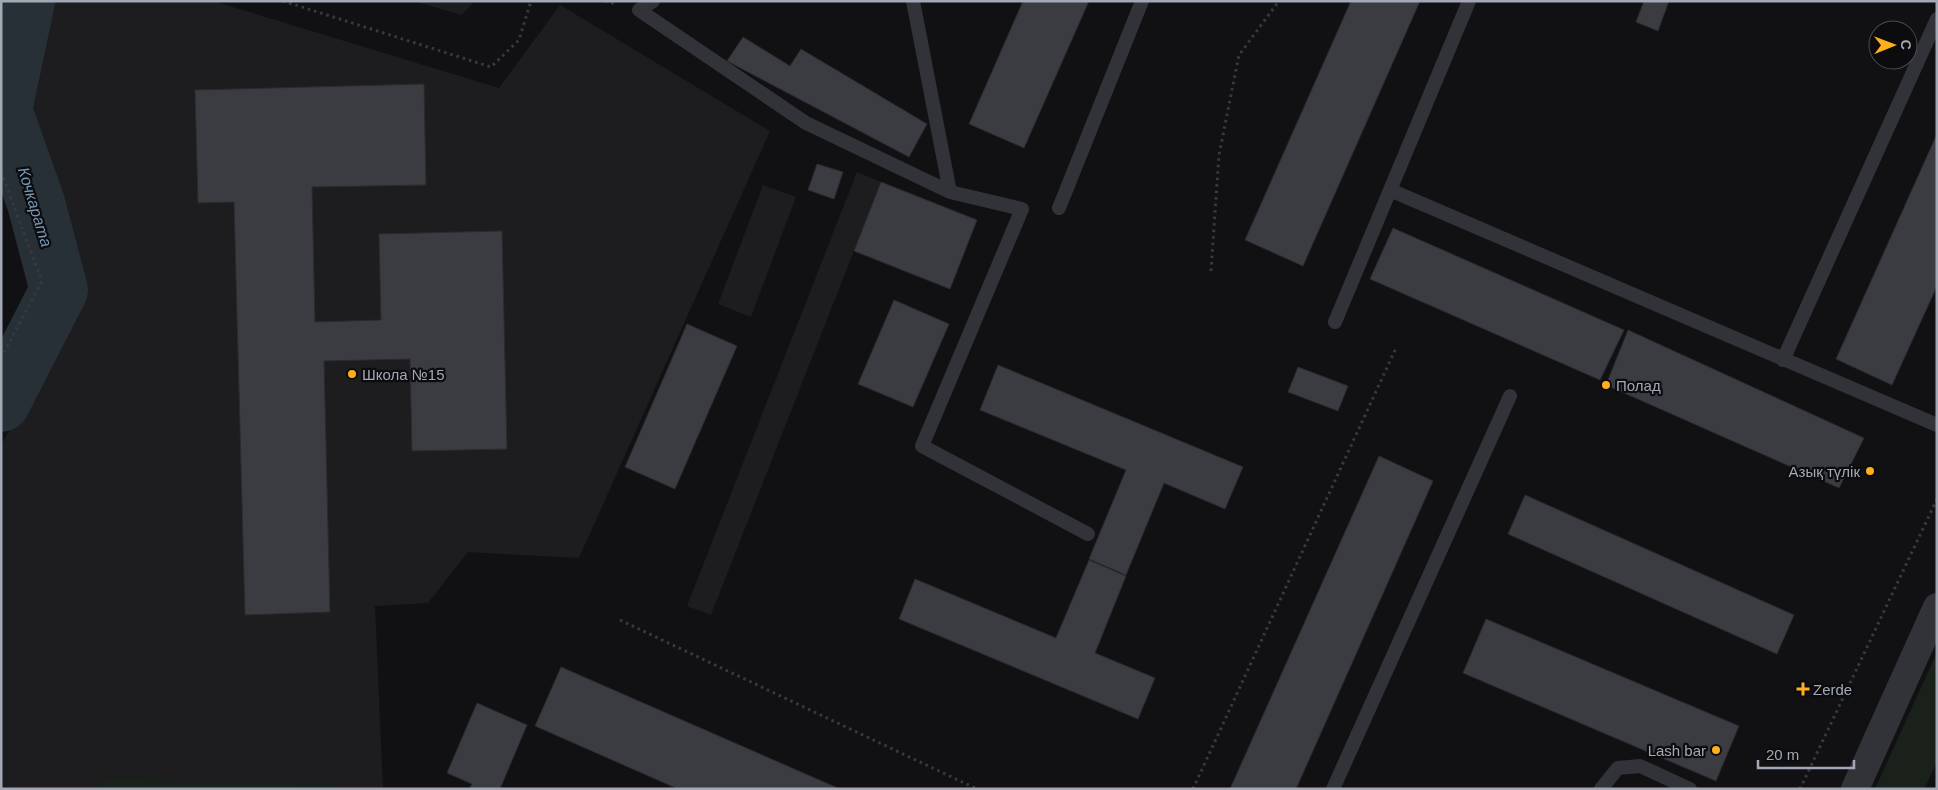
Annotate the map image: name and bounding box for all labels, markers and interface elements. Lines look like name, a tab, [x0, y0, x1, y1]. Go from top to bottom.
north arrow	[1868, 20, 1918, 70]
text: С	[1898, 40, 1914, 50]
water label: Кочкарата	[15, 165, 55, 249]
place label: Школа №15	[362, 366, 445, 383]
marker: Школа №15	[346, 368, 358, 380]
place label: Полад	[1616, 377, 1661, 394]
marker: Полад	[1600, 379, 1612, 391]
place label: Азық түлік	[1789, 463, 1860, 480]
marker: Азық түлік	[1864, 465, 1876, 477]
place label: Zerde	[1813, 681, 1852, 698]
marker: Zerde	[1797, 683, 1809, 695]
scale bar	[1758, 738, 1854, 770]
place label: Lash bar	[1648, 742, 1706, 759]
marker: Lash bar	[1710, 744, 1722, 756]
text: 20 m	[1766, 746, 1799, 763]

